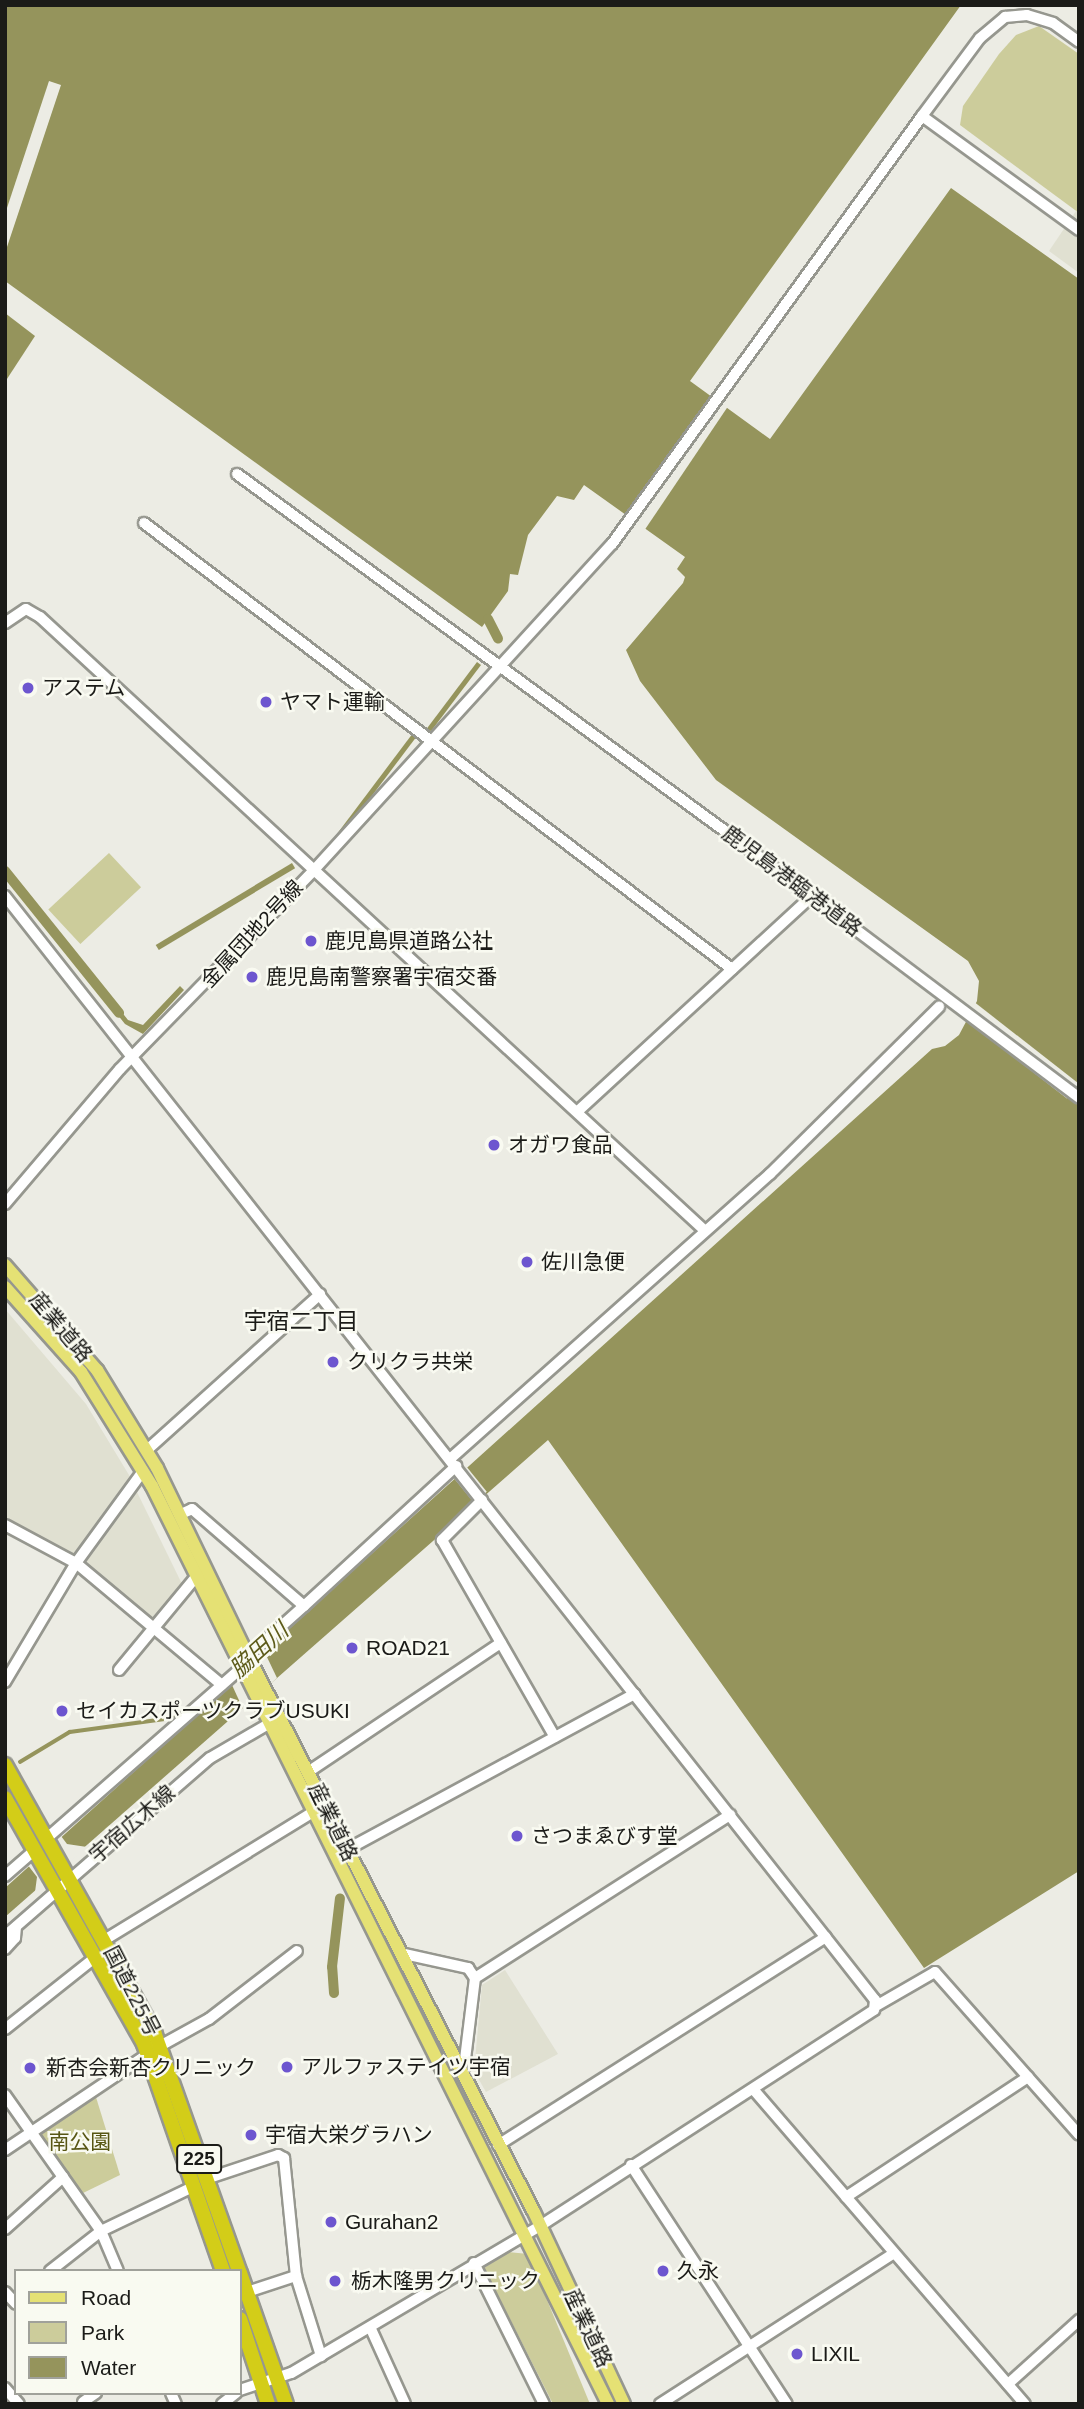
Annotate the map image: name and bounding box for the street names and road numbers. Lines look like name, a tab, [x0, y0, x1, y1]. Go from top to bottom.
street label: 鹿児島港臨港道路	[717, 820, 867, 942]
street label: 金属団地2号線	[196, 875, 308, 993]
street label: 産業道路	[24, 1287, 98, 1367]
street label: 産業道路	[303, 1779, 363, 1865]
street label: 宇宿広木線	[84, 1780, 180, 1868]
street label: 国道225号	[99, 1942, 165, 2040]
road number: 225	[174, 2144, 224, 2174]
street label: 産業道路	[559, 2285, 617, 2371]

